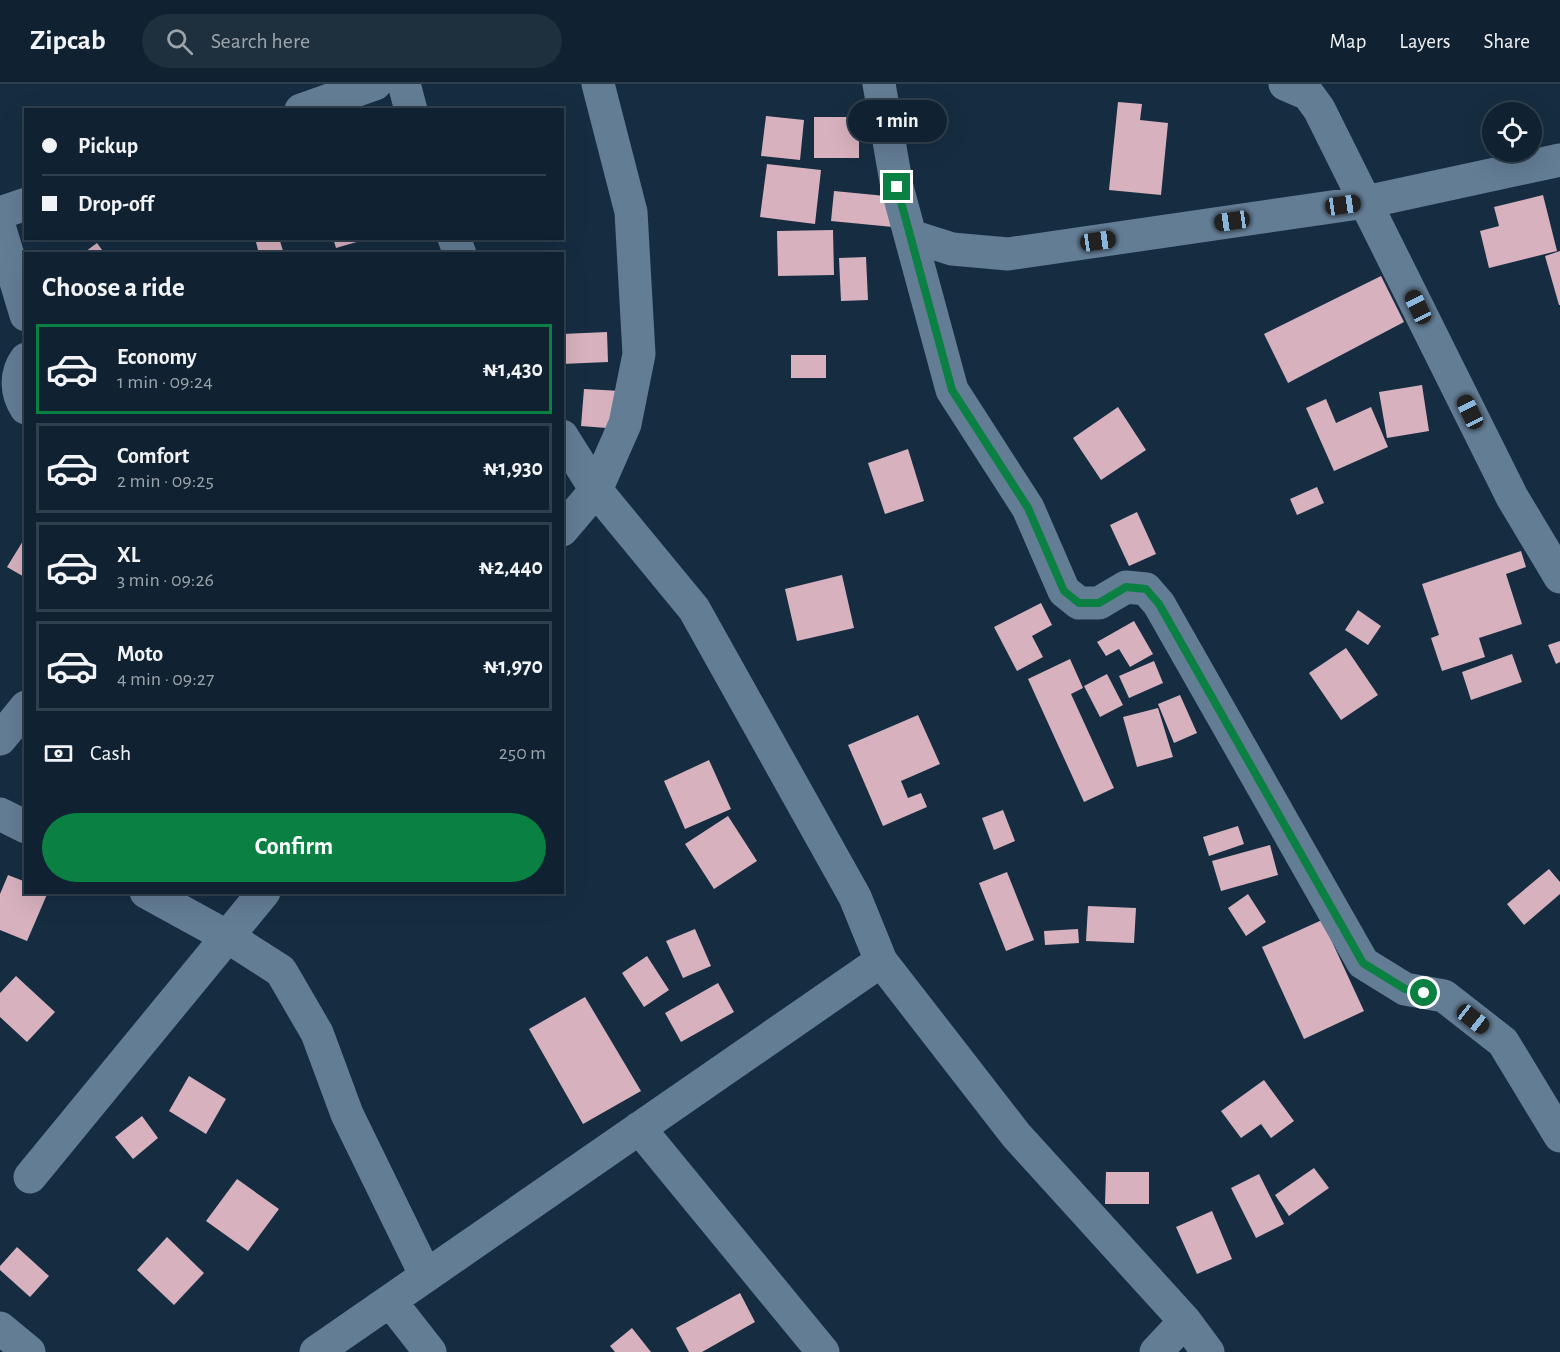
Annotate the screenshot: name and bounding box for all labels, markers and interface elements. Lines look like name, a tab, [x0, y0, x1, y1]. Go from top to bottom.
search box	[142, 14, 562, 68]
icon: search	[163, 25, 196, 58]
text: Zipcab	[30, 27, 106, 55]
text: Search here	[211, 30, 310, 52]
text: Map	[1330, 31, 1366, 52]
text: Layers	[1399, 31, 1450, 52]
text: Share	[1483, 31, 1530, 52]
callout: 1 min	[848, 100, 946, 142]
map controls	[1482, 102, 1542, 162]
button: locate	[1482, 102, 1542, 162]
text: 1 min	[876, 111, 919, 131]
text: Pickup	[78, 135, 138, 157]
route end	[883, 173, 910, 200]
text: Drop-off	[78, 193, 154, 215]
car	[1324, 194, 1362, 216]
car	[1213, 210, 1251, 232]
car	[1079, 230, 1117, 252]
text: Choose a ride	[42, 274, 185, 301]
car	[1402, 287, 1434, 327]
icon: car	[45, 342, 99, 396]
text: Economy	[117, 346, 197, 368]
text: ₦1,430	[483, 358, 543, 380]
text: 1 min · 09:24	[117, 372, 213, 392]
car	[1454, 392, 1486, 432]
icon: car	[45, 441, 99, 495]
text: Comfort	[117, 445, 189, 467]
text: ₦1,930	[483, 457, 543, 479]
text: 2 min · 09:25	[117, 471, 214, 491]
icon: car	[45, 540, 99, 594]
text: XL	[117, 544, 140, 566]
text: ₦2,440	[478, 556, 543, 578]
text: 3 min · 09:26	[117, 570, 214, 590]
icon: car	[45, 639, 99, 693]
text: Moto	[117, 643, 163, 665]
text: ₦1,970	[483, 655, 543, 677]
text: 4 min · 09:27	[117, 669, 214, 689]
icon: cash	[42, 737, 75, 770]
text: Cash	[90, 742, 131, 764]
text: 250 m	[499, 743, 546, 763]
button: Confirm	[42, 813, 546, 882]
route start	[1410, 979, 1437, 1006]
car	[1453, 1001, 1493, 1037]

